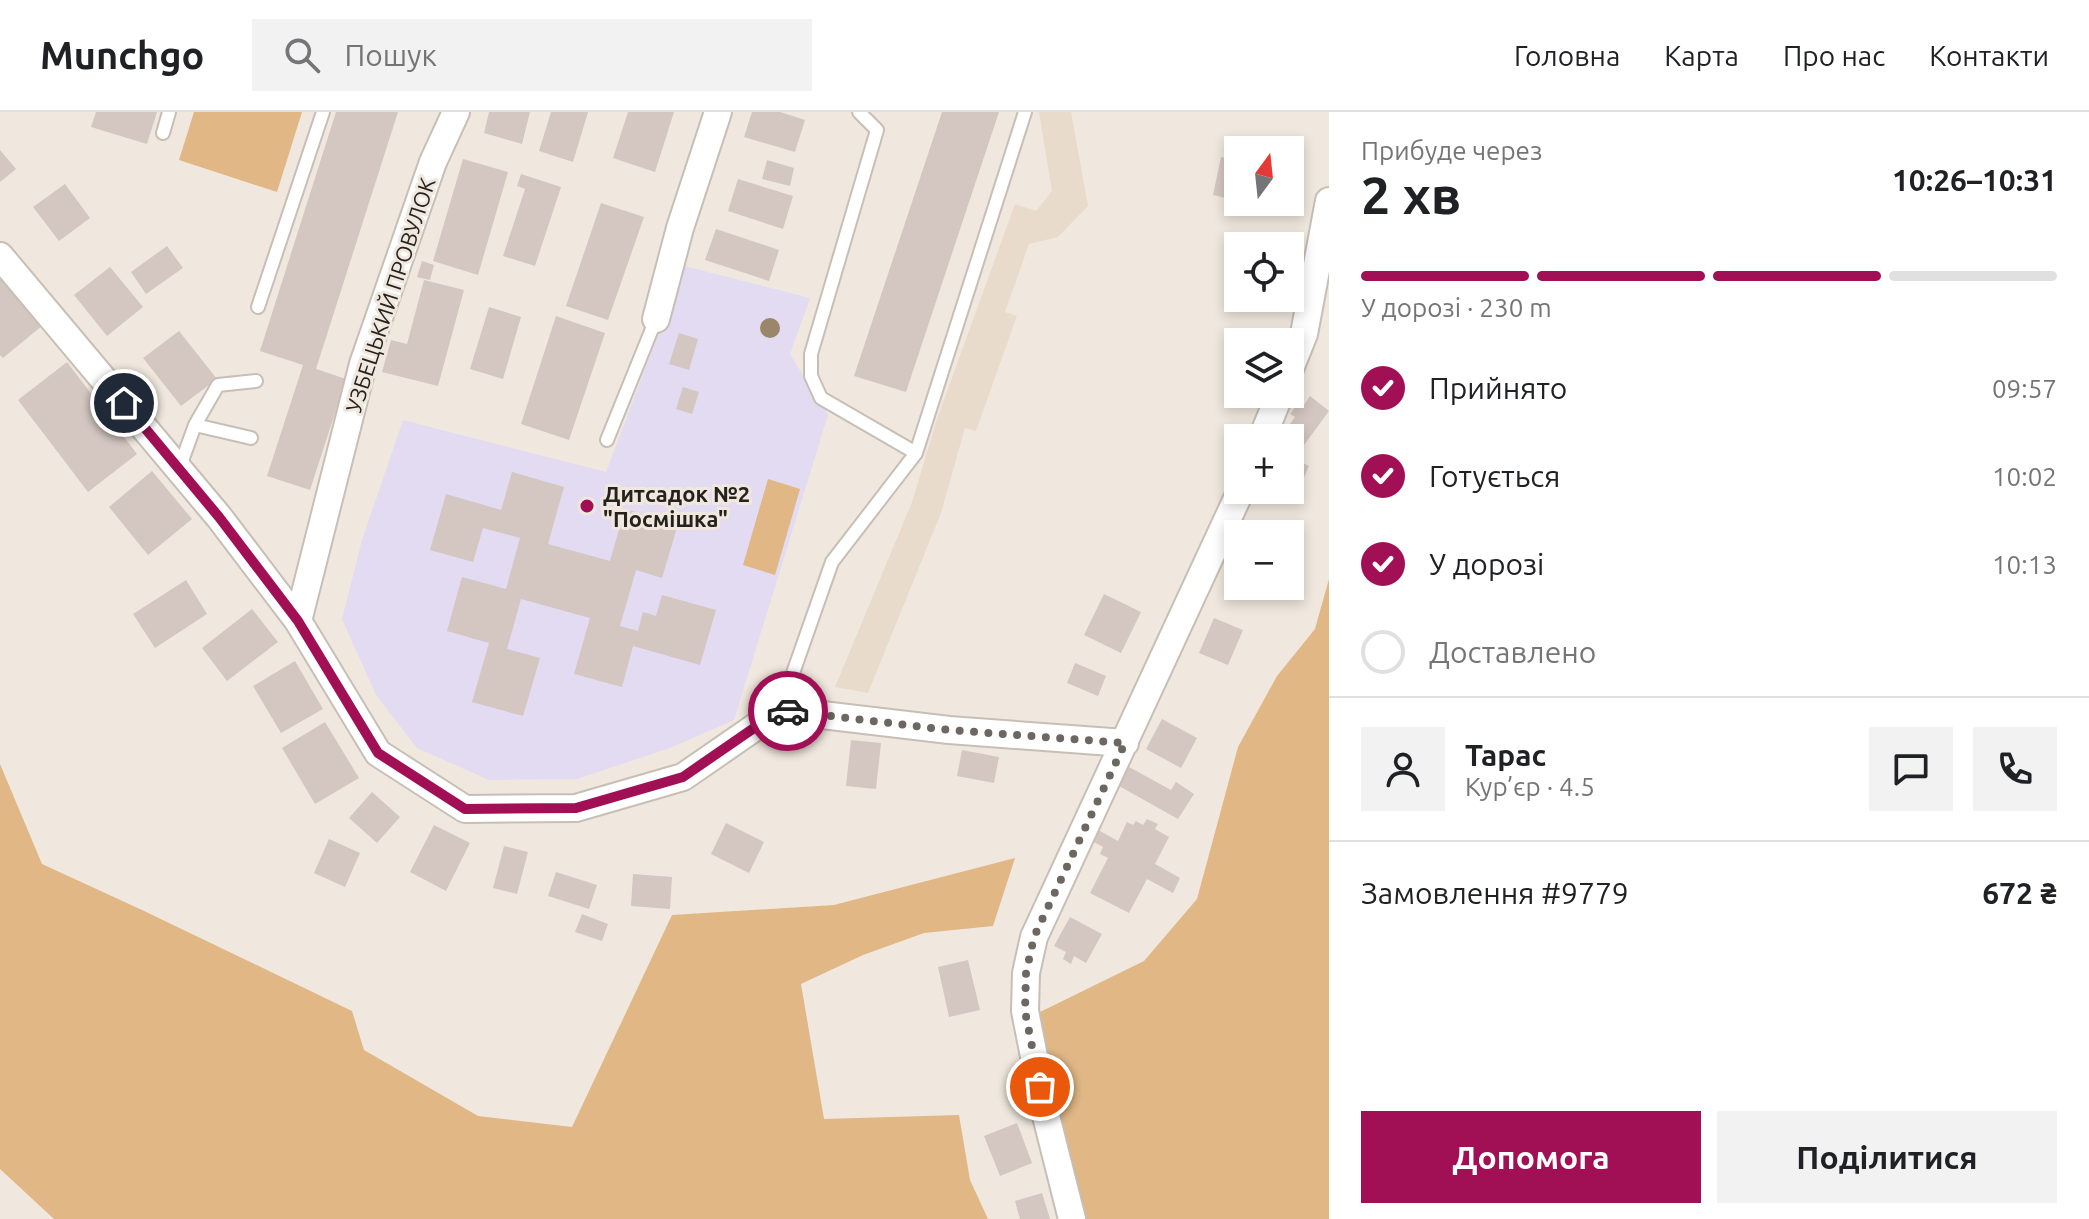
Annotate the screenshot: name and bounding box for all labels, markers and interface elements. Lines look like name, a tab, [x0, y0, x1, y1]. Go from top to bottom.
search box	[252, 19, 812, 91]
icon: search	[280, 33, 324, 77]
text: Munchgo	[40, 34, 204, 76]
text: Пошук	[344, 38, 437, 72]
text: Головна	[1514, 40, 1620, 71]
text: Карта	[1664, 40, 1739, 71]
text: Про нас	[1783, 40, 1885, 71]
text: Контакти	[1929, 40, 2049, 71]
north arrow	[1224, 136, 1304, 216]
map controls	[1224, 136, 1304, 600]
text: Прибуде через	[1361, 136, 1542, 165]
text: 10:26–10:31	[1892, 163, 2057, 197]
text: 2 хв	[1361, 166, 1461, 224]
street label: УЗБЕЦЬКИЙ ПРОВУЛОК	[340, 174, 440, 416]
button: locate	[1224, 232, 1304, 312]
text: У дорозі · 230 m	[1361, 293, 1552, 322]
button: layers	[1224, 328, 1304, 408]
icon: check	[1361, 366, 1405, 410]
pin	[90, 369, 158, 437]
text: Прийнято	[1429, 371, 1567, 405]
text: 09:57	[1992, 374, 2057, 403]
icon: home	[102, 381, 146, 425]
button: +	[1224, 424, 1304, 504]
icon: check	[1361, 454, 1405, 498]
text: Готується	[1429, 459, 1560, 493]
text: 10:02	[1992, 462, 2057, 491]
place label: Дитсадок №2 "Посмішка"	[603, 481, 750, 531]
marker: Дитсадок №2 "Посмішка"	[578, 497, 596, 515]
button: −	[1224, 520, 1304, 600]
icon: check	[1361, 542, 1405, 586]
text: У дорозі	[1429, 547, 1544, 581]
text: 10:13	[1992, 550, 2057, 579]
text: Доставлено	[1429, 635, 1596, 669]
courier	[748, 671, 828, 751]
icon: car	[766, 689, 810, 733]
button: person	[1361, 727, 1445, 811]
button: chat	[1869, 727, 1953, 811]
button: phone	[1973, 727, 2057, 811]
text: Тарас	[1465, 738, 1546, 772]
text: Кур’єр · 4.5	[1465, 772, 1595, 801]
text: Замовлення #9779	[1361, 876, 1629, 910]
text: 672 ₴	[1982, 876, 2057, 910]
pin	[1006, 1053, 1074, 1121]
icon: bag	[1018, 1065, 1062, 1109]
button: Допомога	[1361, 1111, 1701, 1203]
button: Поділитися	[1717, 1111, 2057, 1203]

